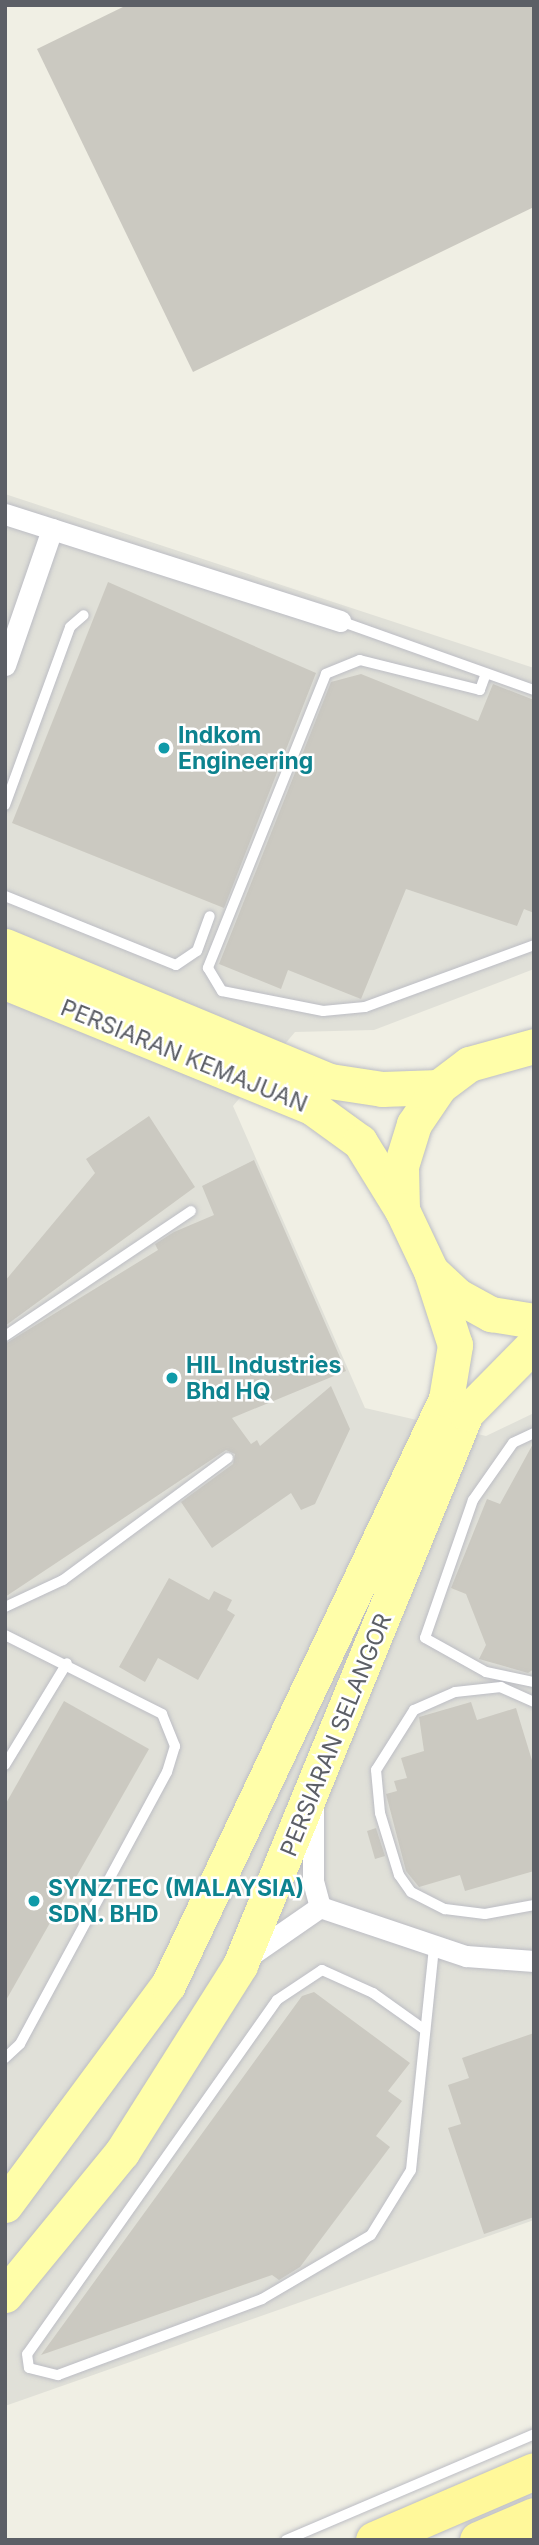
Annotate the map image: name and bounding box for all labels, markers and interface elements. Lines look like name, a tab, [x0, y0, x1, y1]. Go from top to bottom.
place label: Indkom Engineering	[178, 721, 313, 775]
marker: Indkom Engineering	[156, 740, 172, 756]
street label: PERSIARAN KEMAJUAN	[57, 994, 311, 1118]
place label: HIL Industries Bhd HQ	[186, 1351, 341, 1405]
marker: HIL Industries Bhd HQ	[164, 1370, 180, 1386]
street label: PERSIARAN SELANGOR	[275, 1610, 397, 1860]
place label: SYNZTEC (MALAYSIA) SDN. BHD	[48, 1874, 304, 1928]
marker: SYNZTEC (MALAYSIA) SDN. BHD	[26, 1893, 42, 1909]

